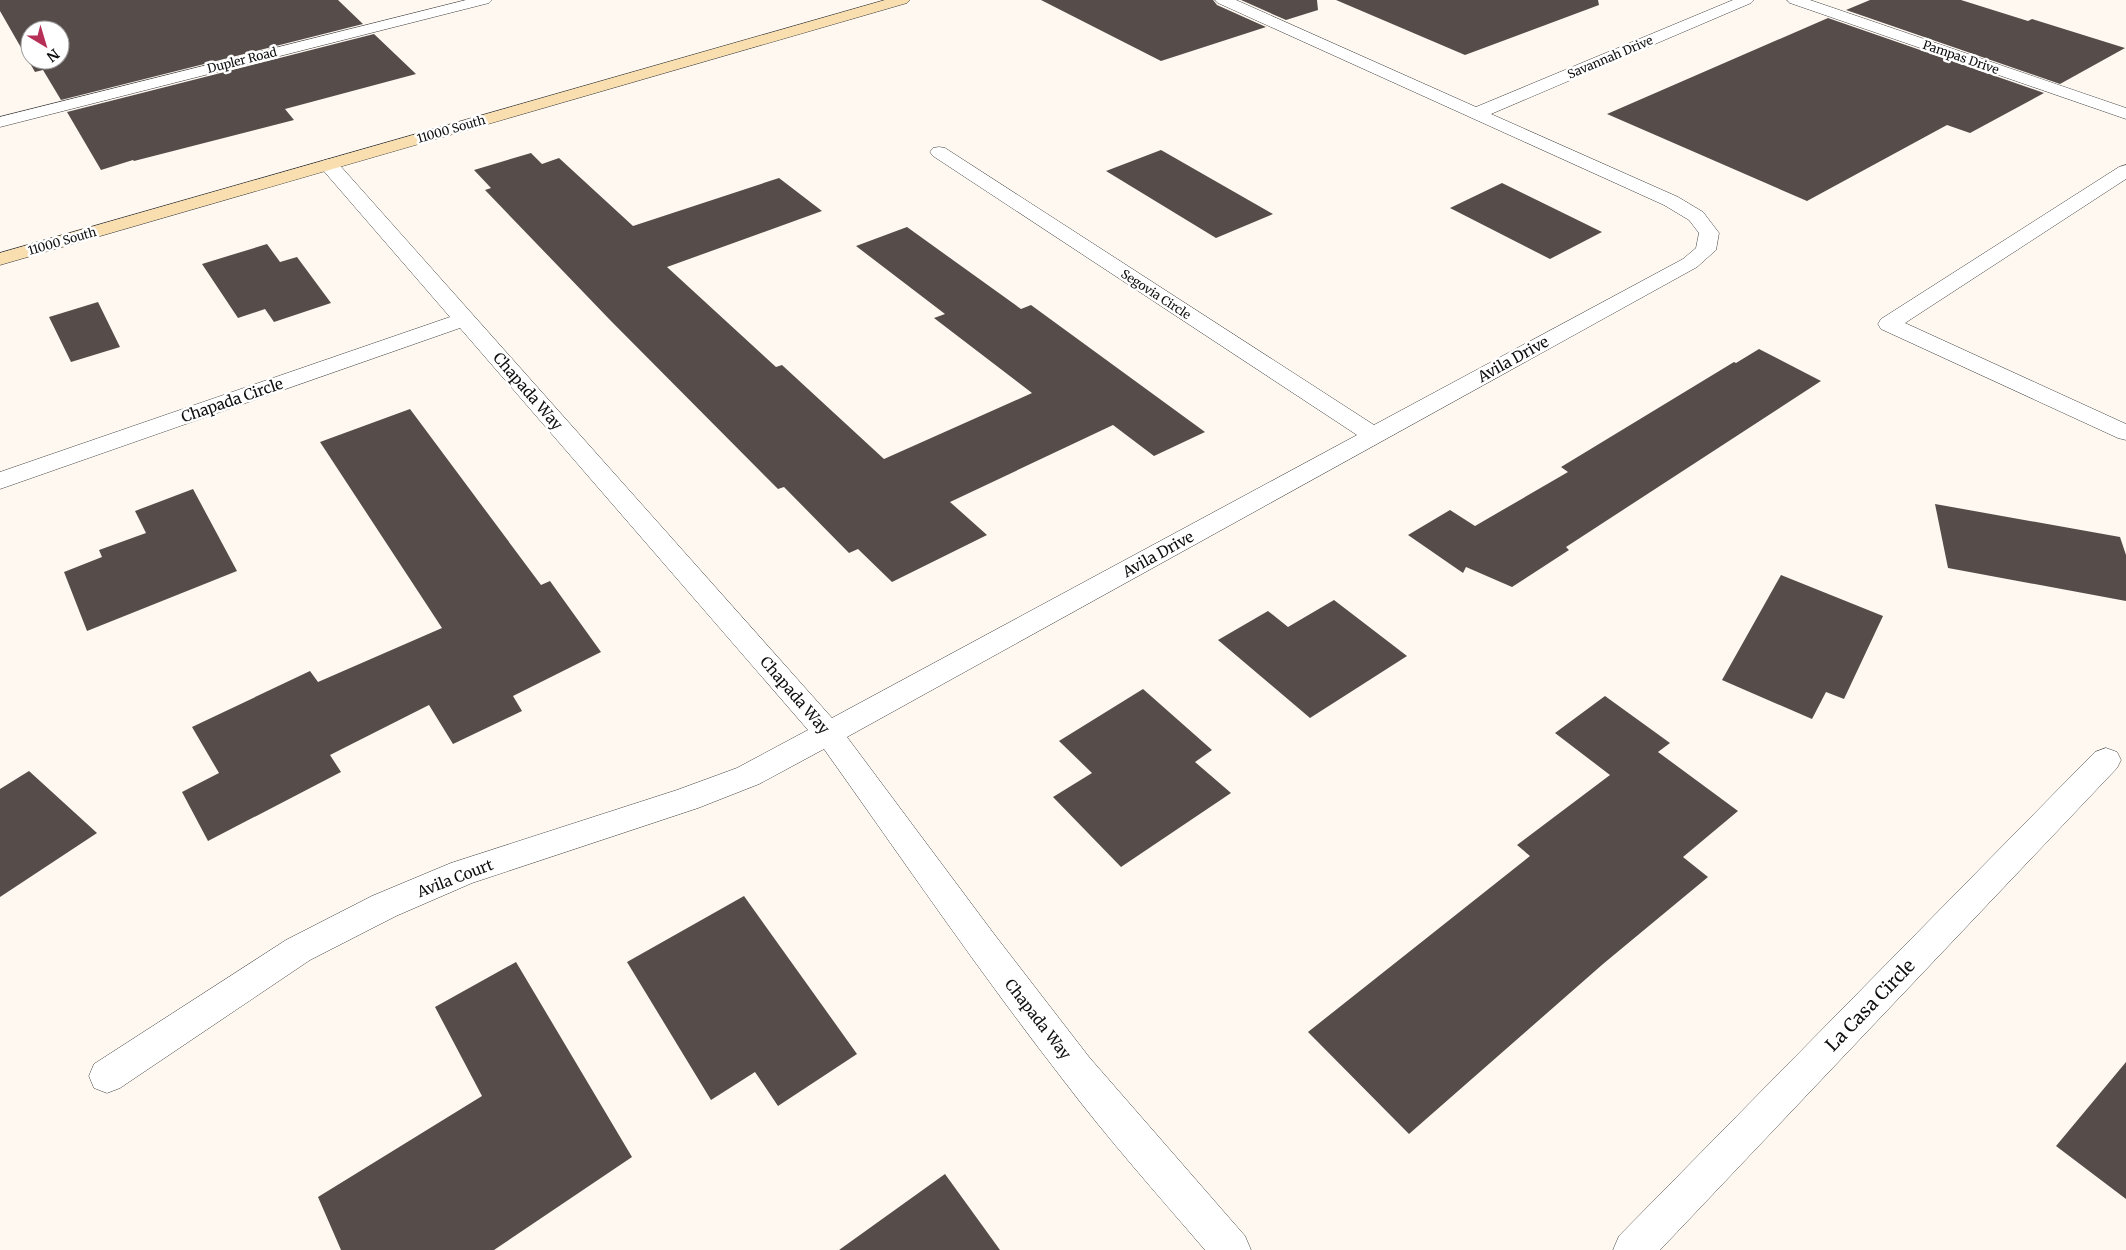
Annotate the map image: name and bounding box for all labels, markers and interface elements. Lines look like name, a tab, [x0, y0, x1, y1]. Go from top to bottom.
north arrow	[20, 20, 70, 70]
street label: Savannah Drive	[1565, 32, 1655, 82]
street label: Pampas Drive	[1921, 37, 2001, 77]
street label: Dupler Road	[206, 44, 278, 76]
text: N	[43, 45, 63, 66]
street label: 11000 South	[415, 112, 487, 146]
street label: 11000 South	[26, 224, 98, 258]
street label: Segovia Circle	[1118, 266, 1194, 322]
street label: Avila Drive	[1473, 332, 1552, 387]
street label: Chapada Way	[489, 348, 567, 434]
street label: Chapada Circle	[178, 374, 286, 426]
street label: Avila Drive	[1118, 527, 1197, 582]
street label: Chapada Way	[756, 652, 834, 738]
street label: Avila Court	[414, 855, 496, 901]
street label: La Casa Circle	[1820, 954, 1920, 1056]
street label: Chapada Way	[1001, 975, 1075, 1063]

